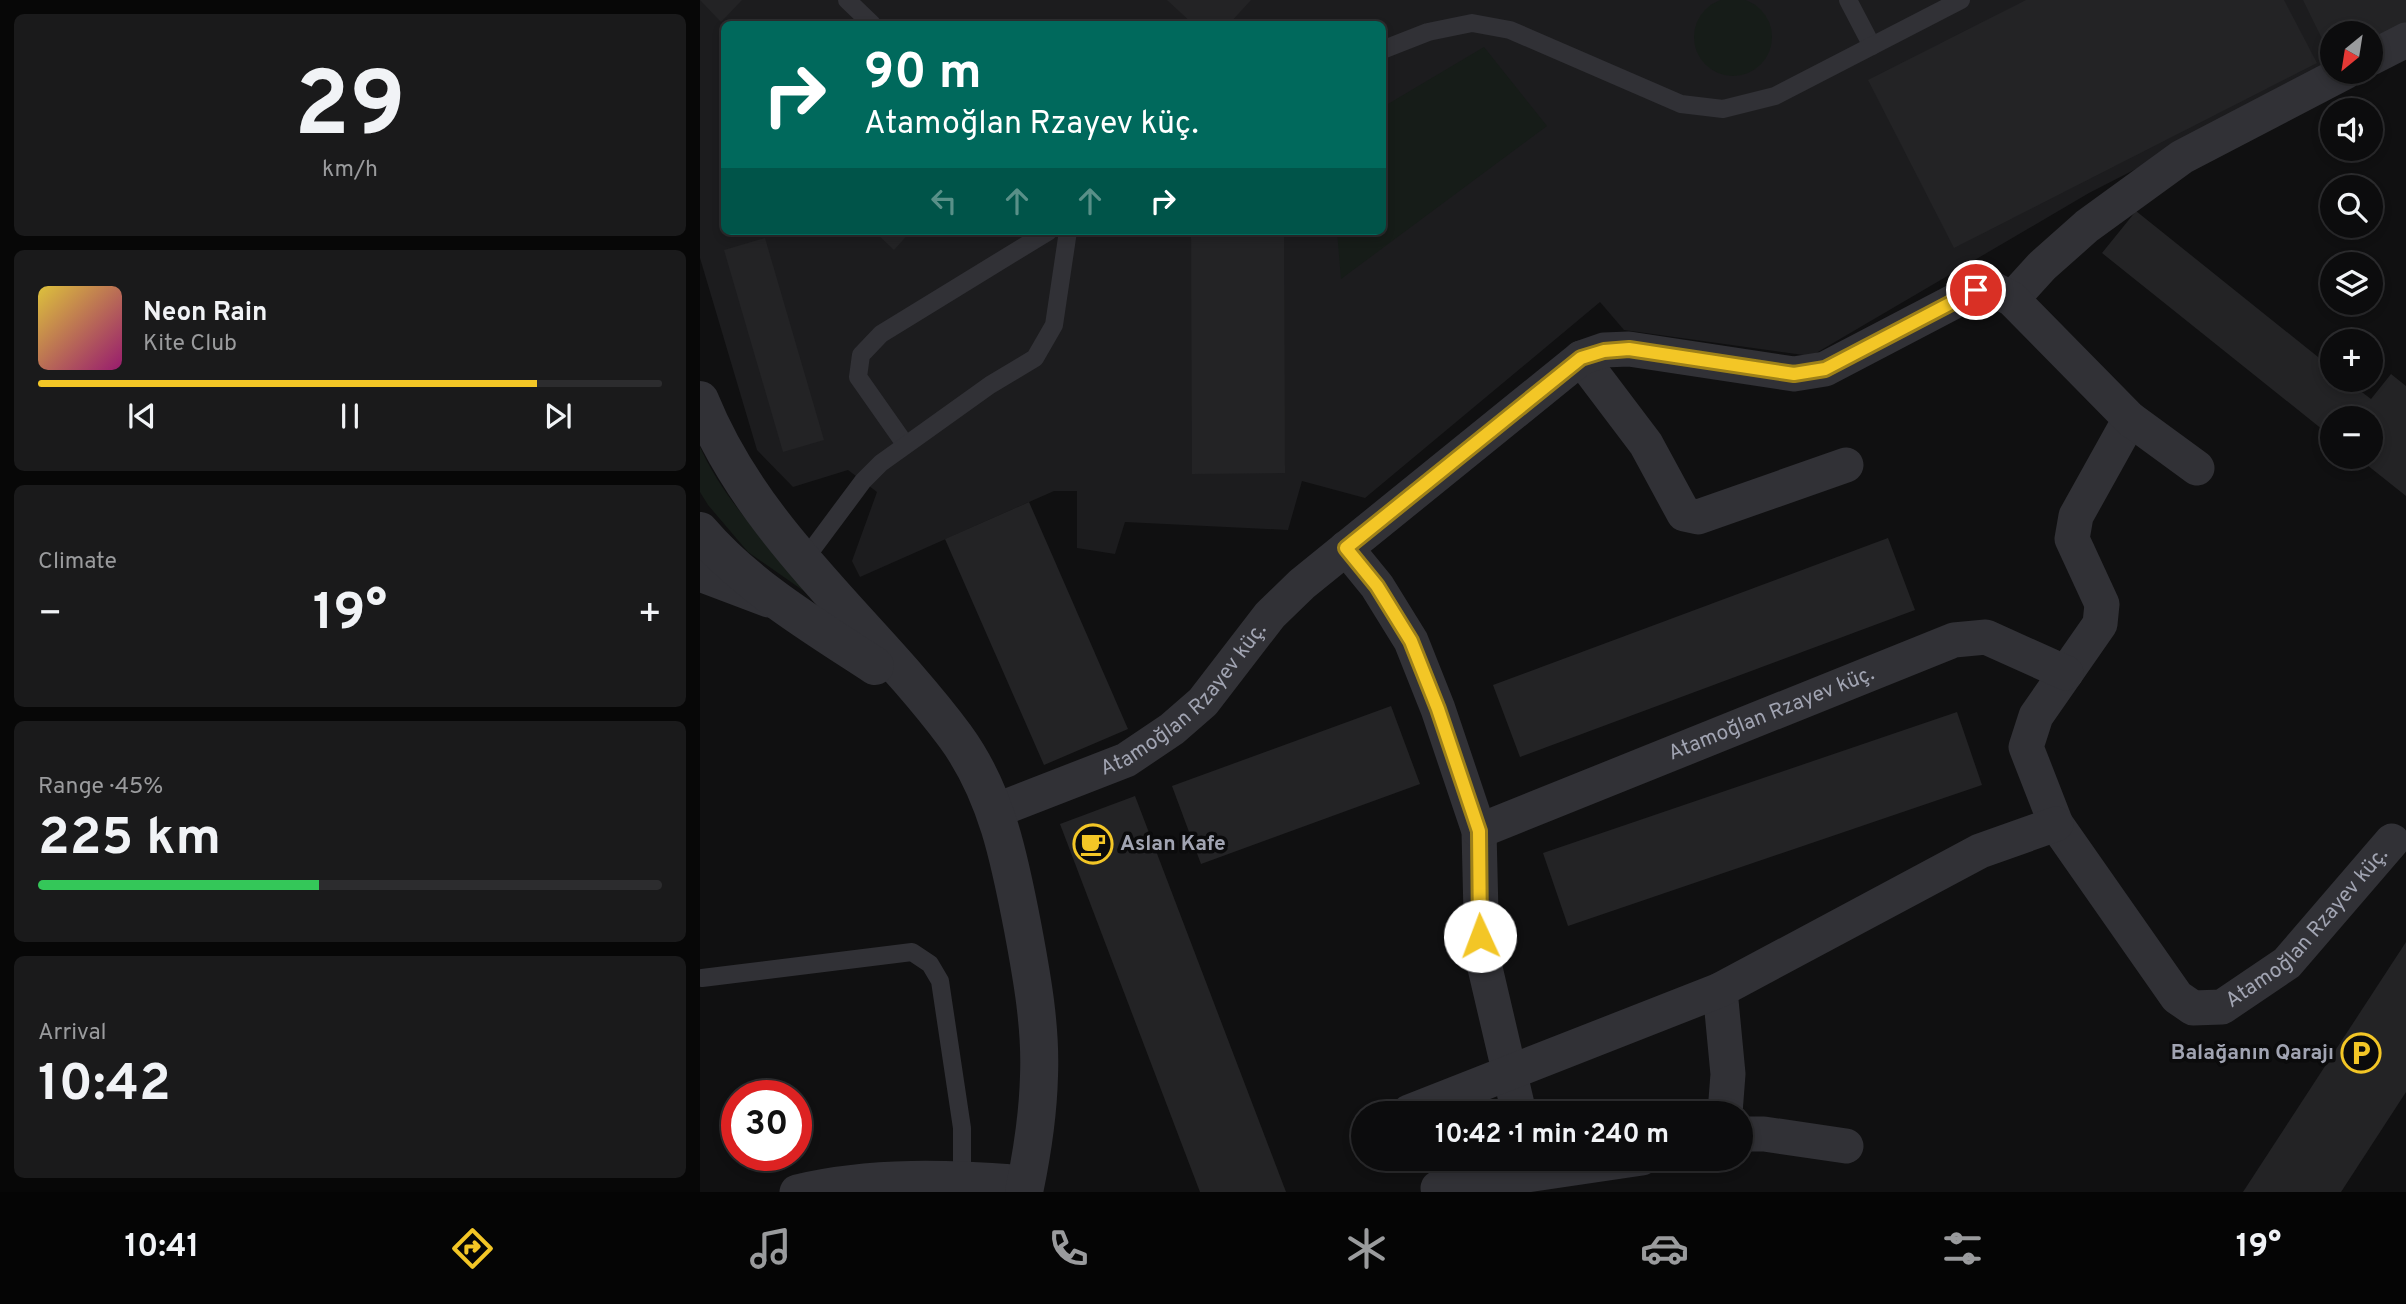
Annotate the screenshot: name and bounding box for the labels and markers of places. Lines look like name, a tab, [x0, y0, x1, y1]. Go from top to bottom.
pin	[1946, 260, 2006, 320]
cafe icon: Aslan Kafe	[1072, 823, 1114, 865]
place label: Aslan Kafe	[1120, 831, 1226, 858]
parking icon: Balağanın Qarajı	[2340, 1032, 2382, 1074]
place label: Balağanın Qarajı	[2171, 1040, 2334, 1067]

